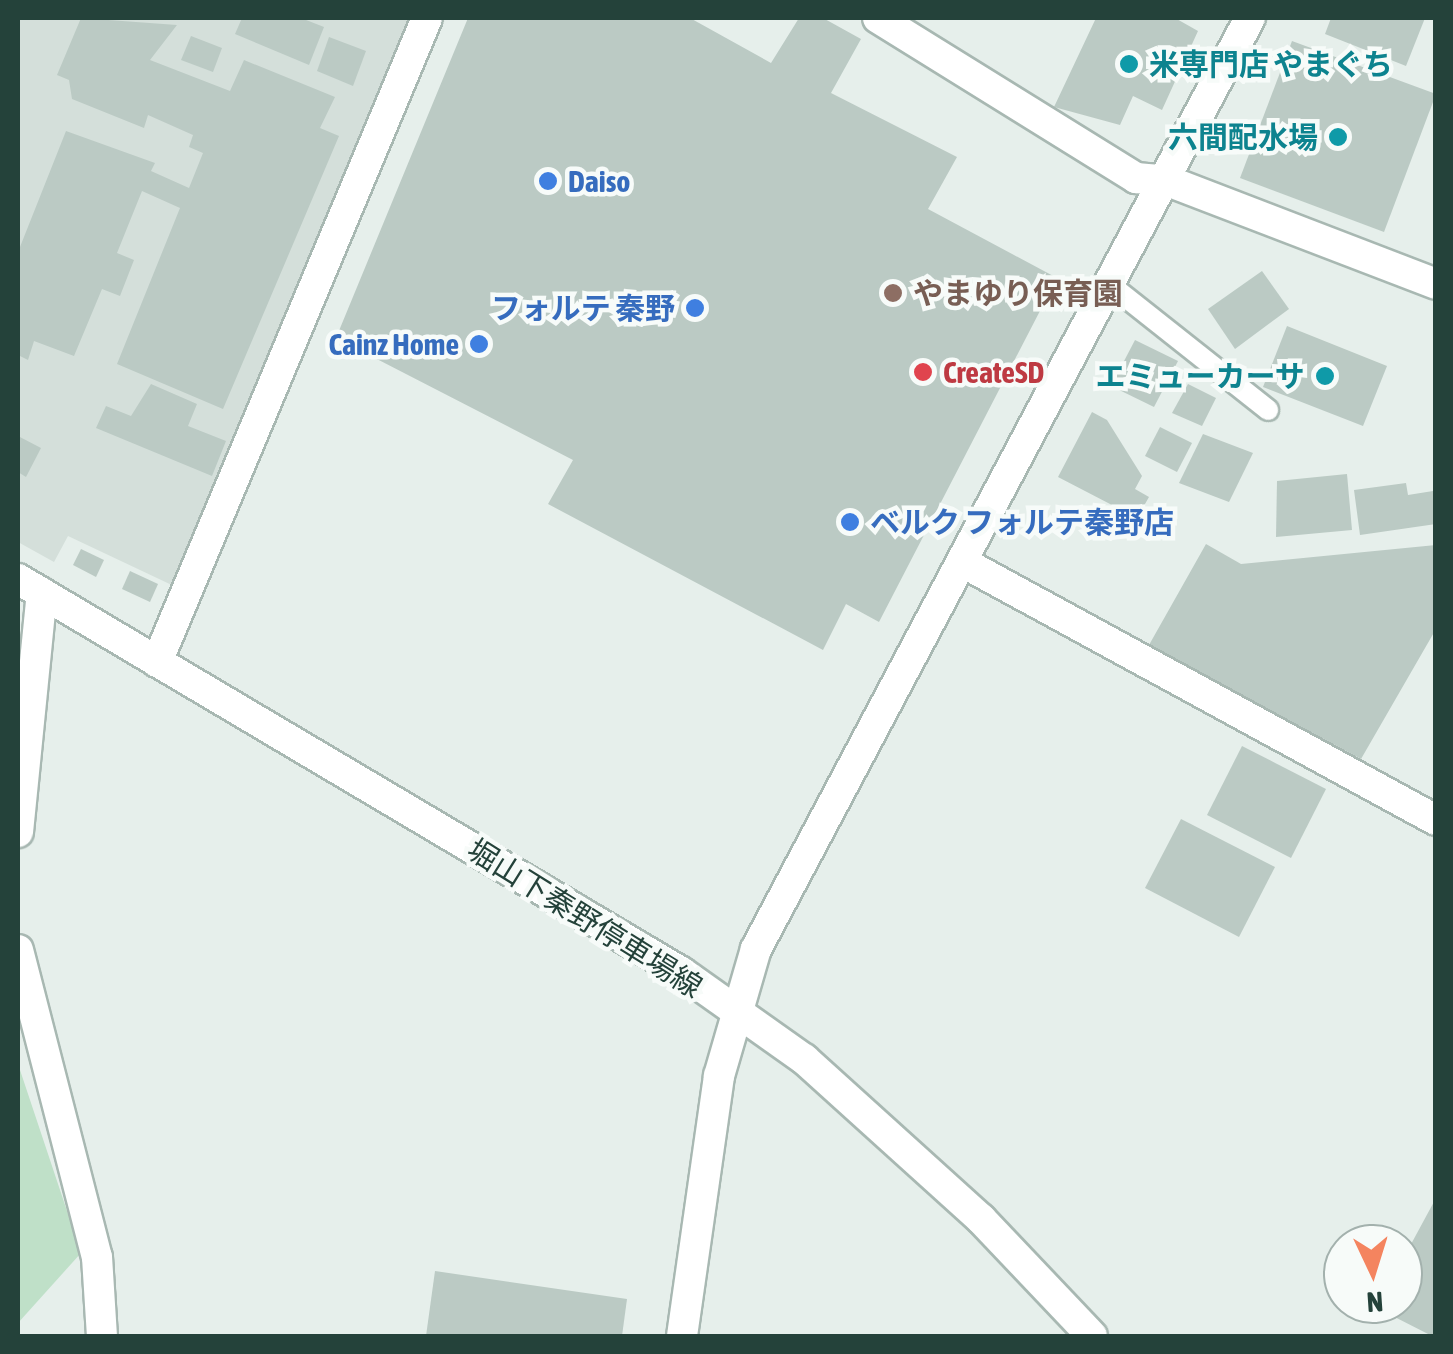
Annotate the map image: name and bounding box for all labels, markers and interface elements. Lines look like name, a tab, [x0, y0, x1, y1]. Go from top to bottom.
place label: 米専門店 やまぐち	[1149, 46, 1393, 82]
marker: 米専門店 やまぐち	[1118, 53, 1140, 75]
place label: 六間配水場	[1168, 119, 1318, 155]
marker: 六間配水場	[1327, 126, 1349, 148]
place label: Daiso	[568, 163, 630, 199]
marker: Daiso	[537, 170, 559, 192]
place label: やまゆり保育園	[913, 275, 1123, 311]
marker: やまゆり保育園	[882, 282, 904, 304]
place label: フォルテ 秦野	[491, 290, 675, 326]
marker: フォルテ 秦野	[684, 297, 706, 319]
place label: Cainz Home	[328, 326, 459, 362]
marker: Cainz Home	[468, 333, 490, 355]
place label: CreateSD	[943, 354, 1044, 390]
place label: エミューカーサ	[1095, 358, 1305, 394]
marker: CreateSD	[912, 361, 934, 383]
marker: エミューカーサ	[1314, 365, 1336, 387]
place label: ベルク フォルテ秦野店	[870, 504, 1174, 540]
marker: ベルク フォルテ秦野店	[839, 511, 861, 533]
street label: 堀山下秦野停車場線	[461, 831, 709, 1005]
north arrow	[1323, 1224, 1423, 1324]
text: N	[1366, 1285, 1384, 1318]

